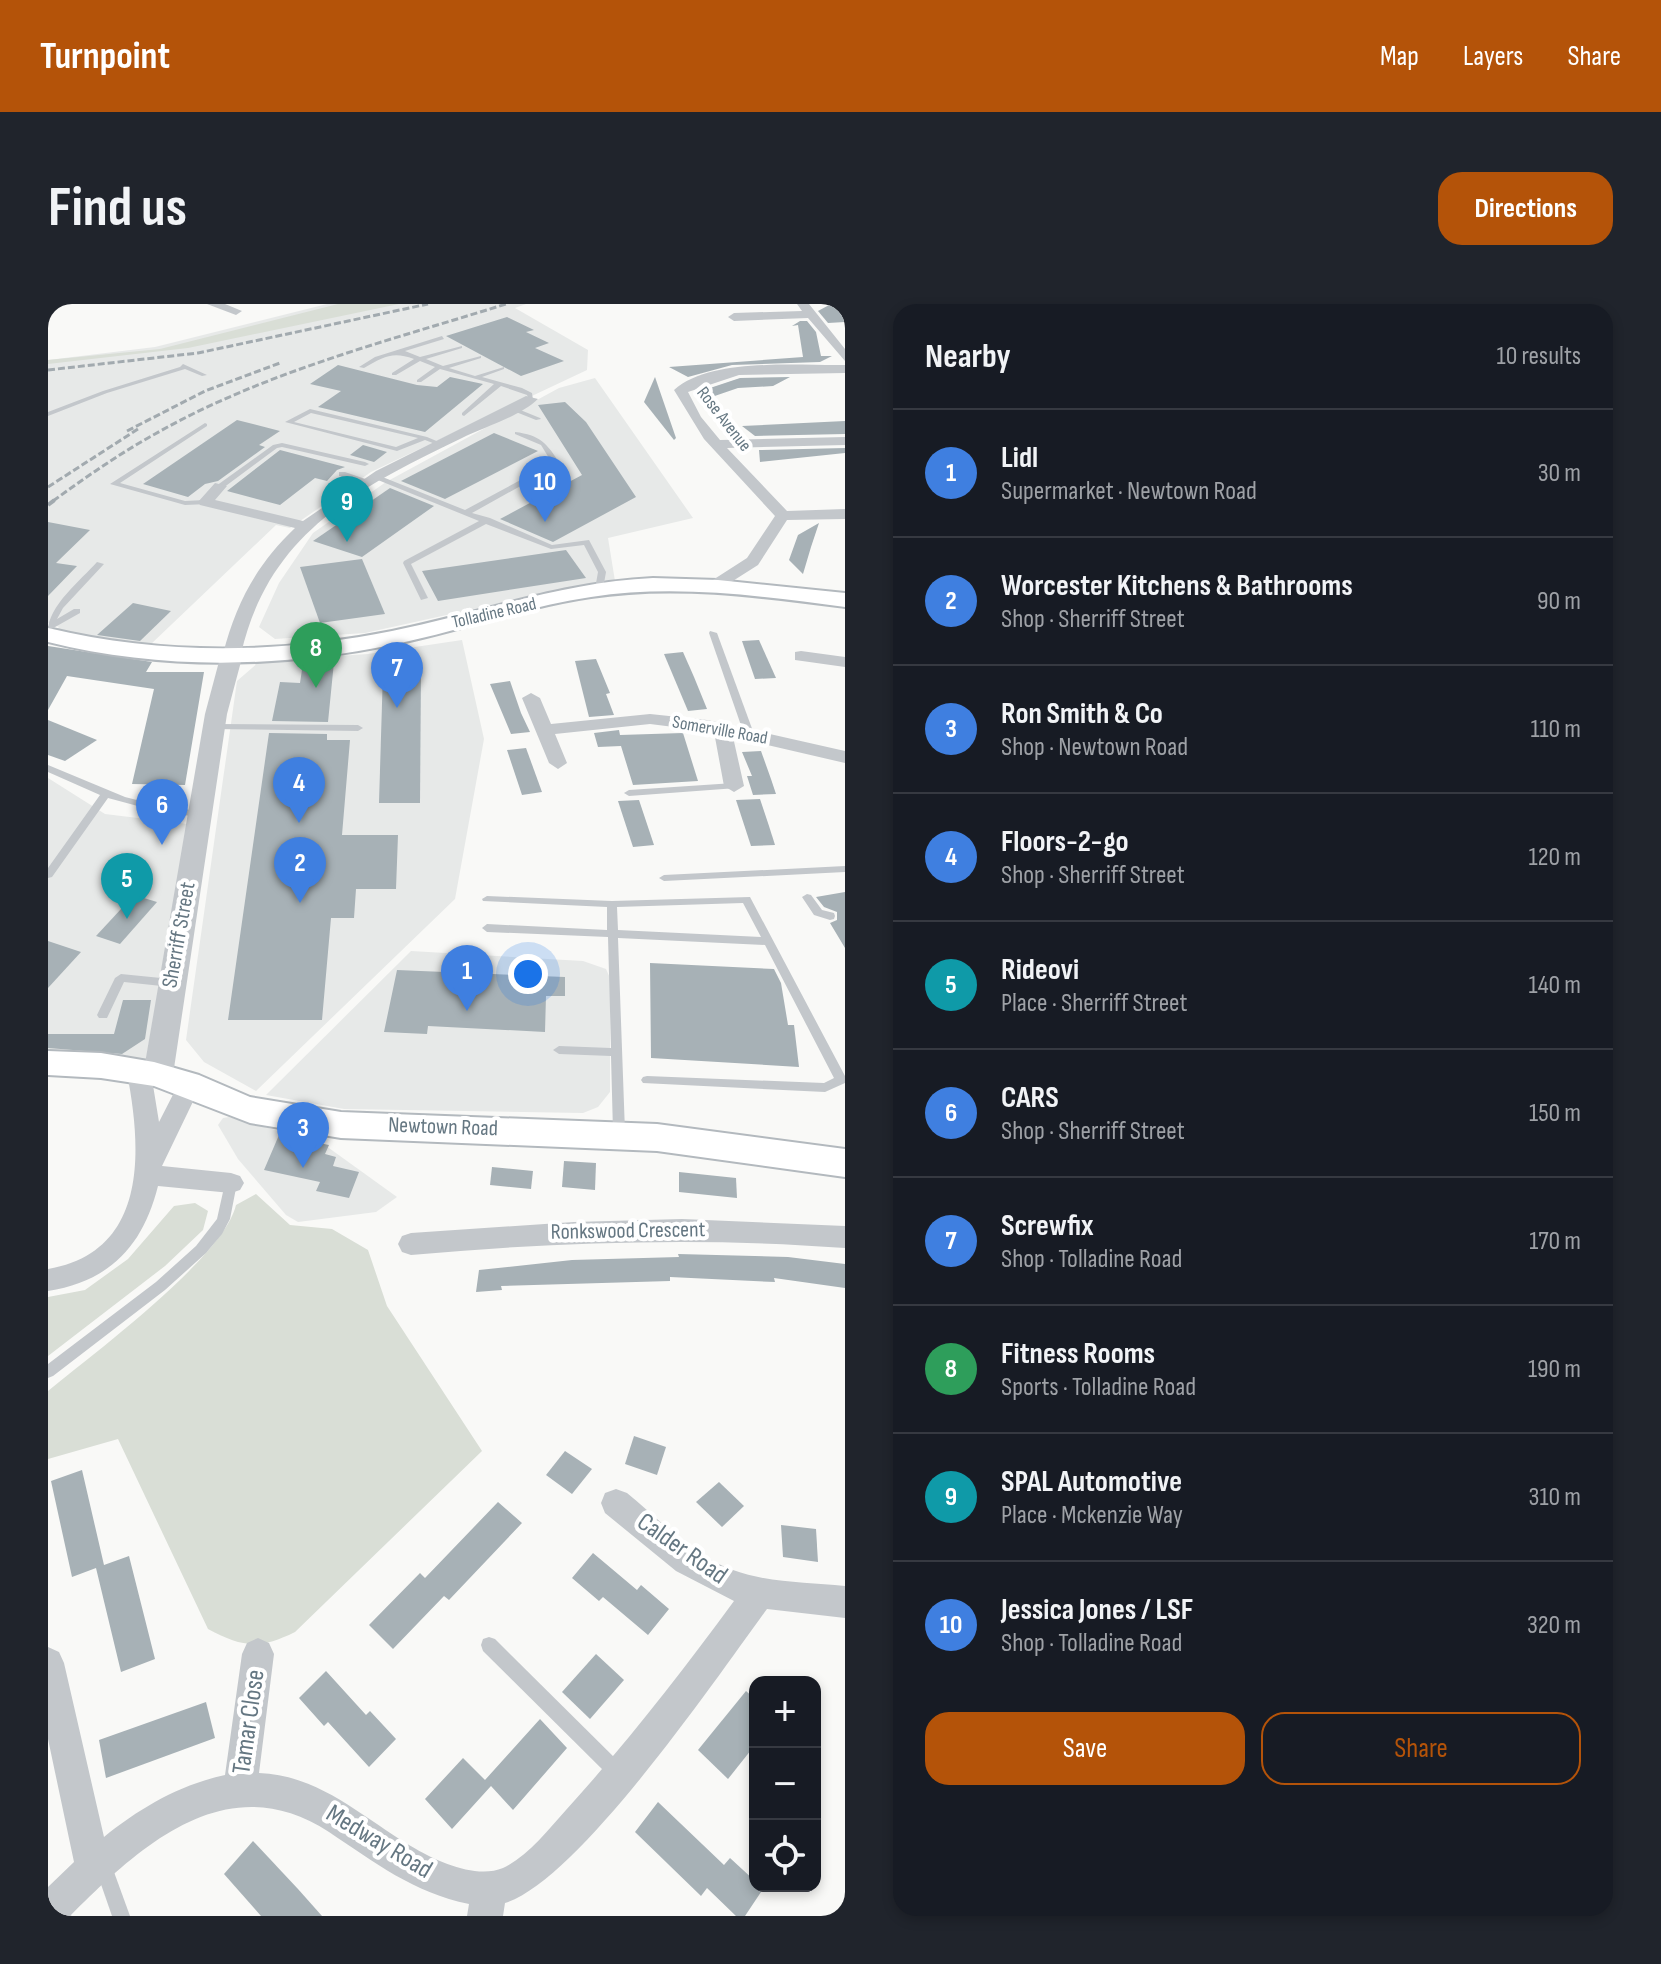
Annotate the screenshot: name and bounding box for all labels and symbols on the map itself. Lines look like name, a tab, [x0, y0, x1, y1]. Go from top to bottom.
street label: Rose Avenue	[692, 383, 756, 455]
pin: 10	[519, 456, 571, 522]
pin: 9	[321, 476, 373, 542]
street label: Tolladine Road	[450, 593, 538, 633]
pin: 8	[290, 622, 342, 688]
pin: 7	[371, 642, 423, 708]
street label: Somerville Road	[671, 711, 769, 749]
pin: 4	[273, 757, 325, 823]
pin: 6	[136, 779, 188, 845]
pin: 2	[274, 837, 326, 903]
pin: 5	[101, 853, 153, 919]
street label: Sherriff Street	[156, 880, 202, 990]
pin: 1	[441, 945, 493, 1011]
your location	[508, 954, 548, 994]
pin: 3	[277, 1102, 329, 1168]
street label: Newtown Road	[388, 1112, 498, 1142]
street label: Ronkswood Crescent	[550, 1216, 706, 1246]
street label: Calder Road	[631, 1507, 733, 1591]
street label: Tamar Close	[226, 1668, 272, 1776]
street label: Medway Road	[320, 1798, 438, 1886]

